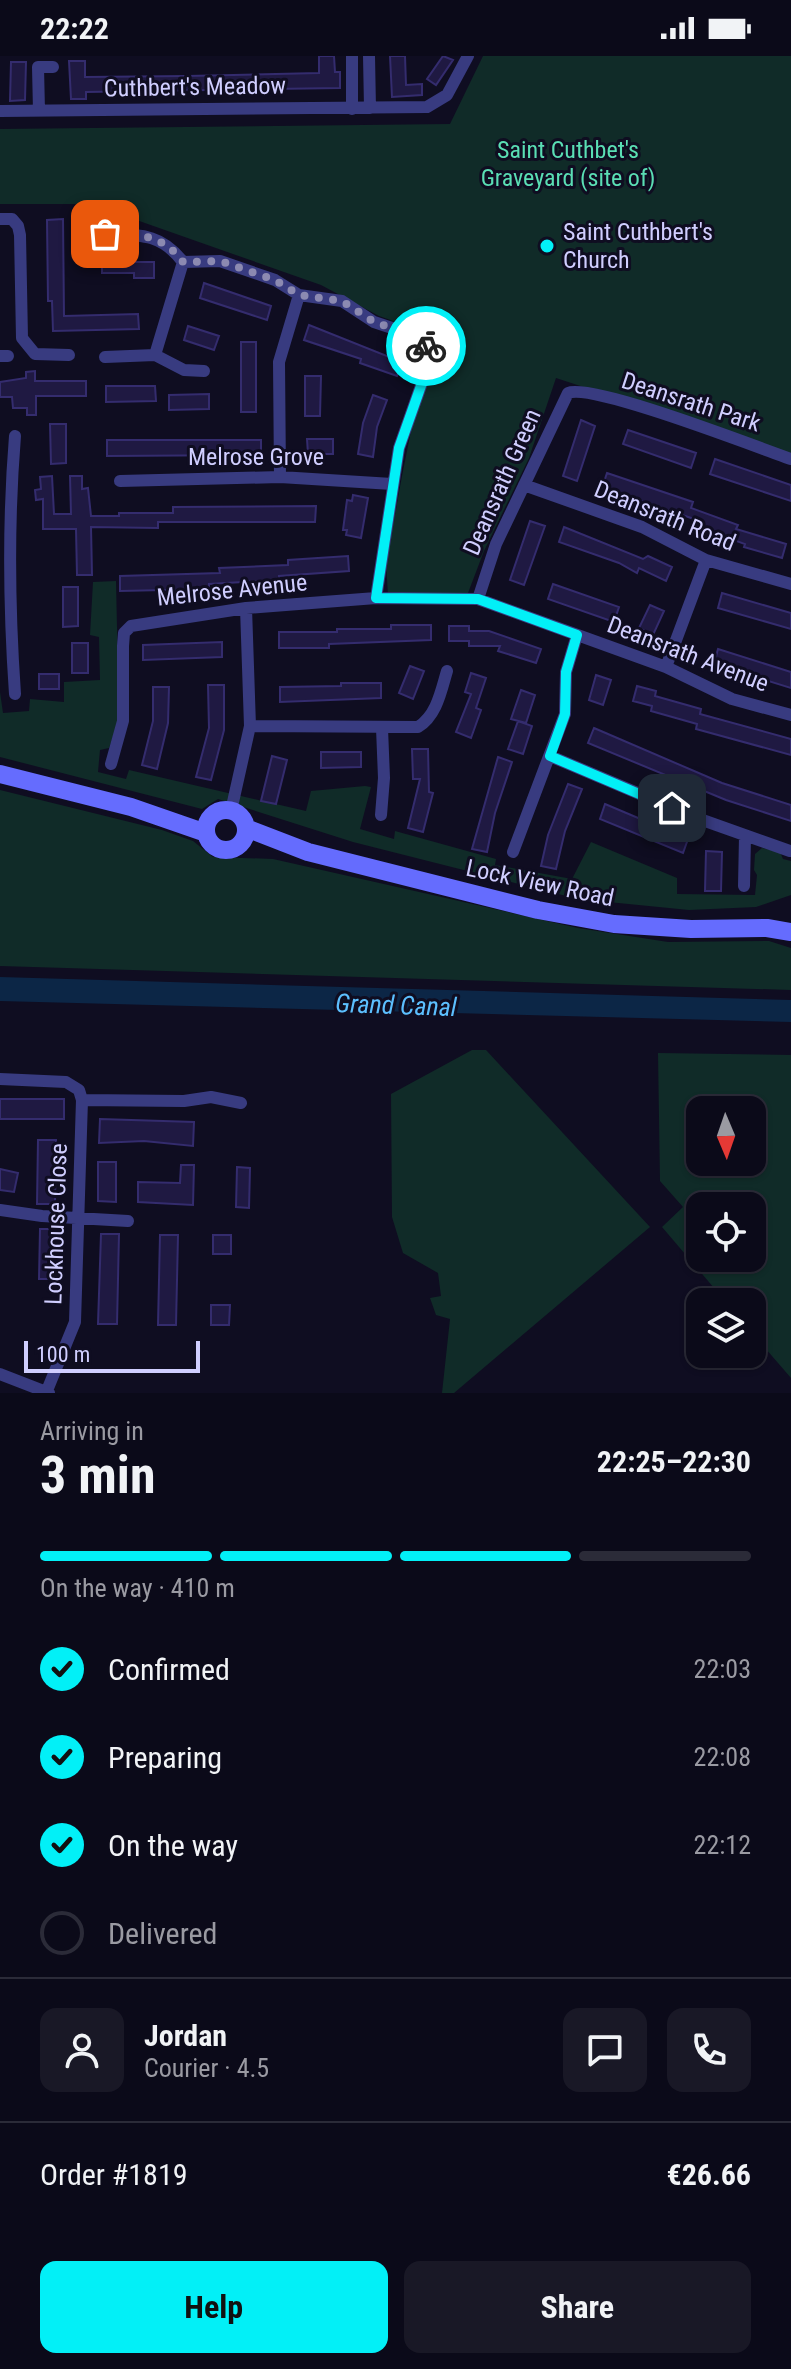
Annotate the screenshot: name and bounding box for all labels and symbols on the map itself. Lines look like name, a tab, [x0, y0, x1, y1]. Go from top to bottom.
street label: Cuthbert's Meadow	[104, 71, 286, 103]
park label: Saint Cuthbet's Graveyard (site of)	[481, 136, 655, 192]
pin	[71, 200, 139, 268]
place label: Saint Cuthbert's Church	[563, 218, 713, 274]
marker: Saint Cuthbert's Church	[538, 237, 556, 255]
courier	[386, 306, 466, 386]
street label: Deansrath Park	[618, 366, 764, 438]
street label: Deansrath Green	[457, 405, 547, 559]
street label: Melrose Grove	[188, 443, 324, 471]
street label: Deansrath Road	[590, 475, 740, 557]
street label: Melrose Avenue	[156, 568, 308, 612]
street label: Deansrath Avenue	[603, 610, 773, 698]
pin	[638, 774, 706, 842]
street label: Lock View Road	[464, 854, 616, 912]
water label: Grand Canal	[335, 988, 458, 1022]
north arrow	[686, 1096, 766, 1176]
street label: Lockhouse Close	[39, 1143, 73, 1305]
scale bar	[24, 1337, 200, 1373]

